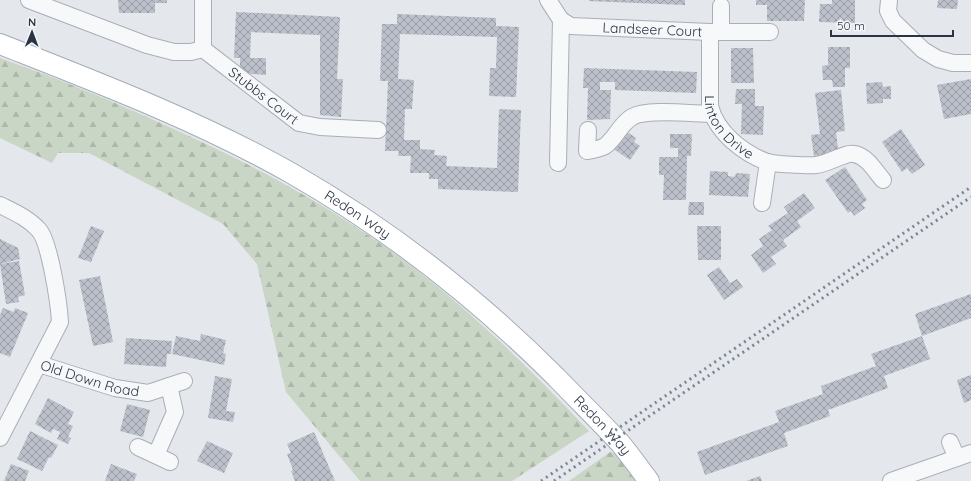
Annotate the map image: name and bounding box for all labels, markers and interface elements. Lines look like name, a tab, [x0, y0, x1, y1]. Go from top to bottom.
north arrow	[12, 12, 52, 52]
scale bar	[831, 12, 953, 38]
text: N	[28, 15, 36, 29]
street label: Landseer Court	[602, 18, 703, 41]
text: 50 m	[837, 18, 865, 33]
street label: Stubbs Court	[225, 63, 302, 129]
street label: Linton Drive	[701, 95, 757, 163]
street label: Redon Way	[321, 186, 394, 243]
street label: Old Down Road	[38, 356, 140, 401]
street label: Redon Way	[570, 391, 635, 459]

